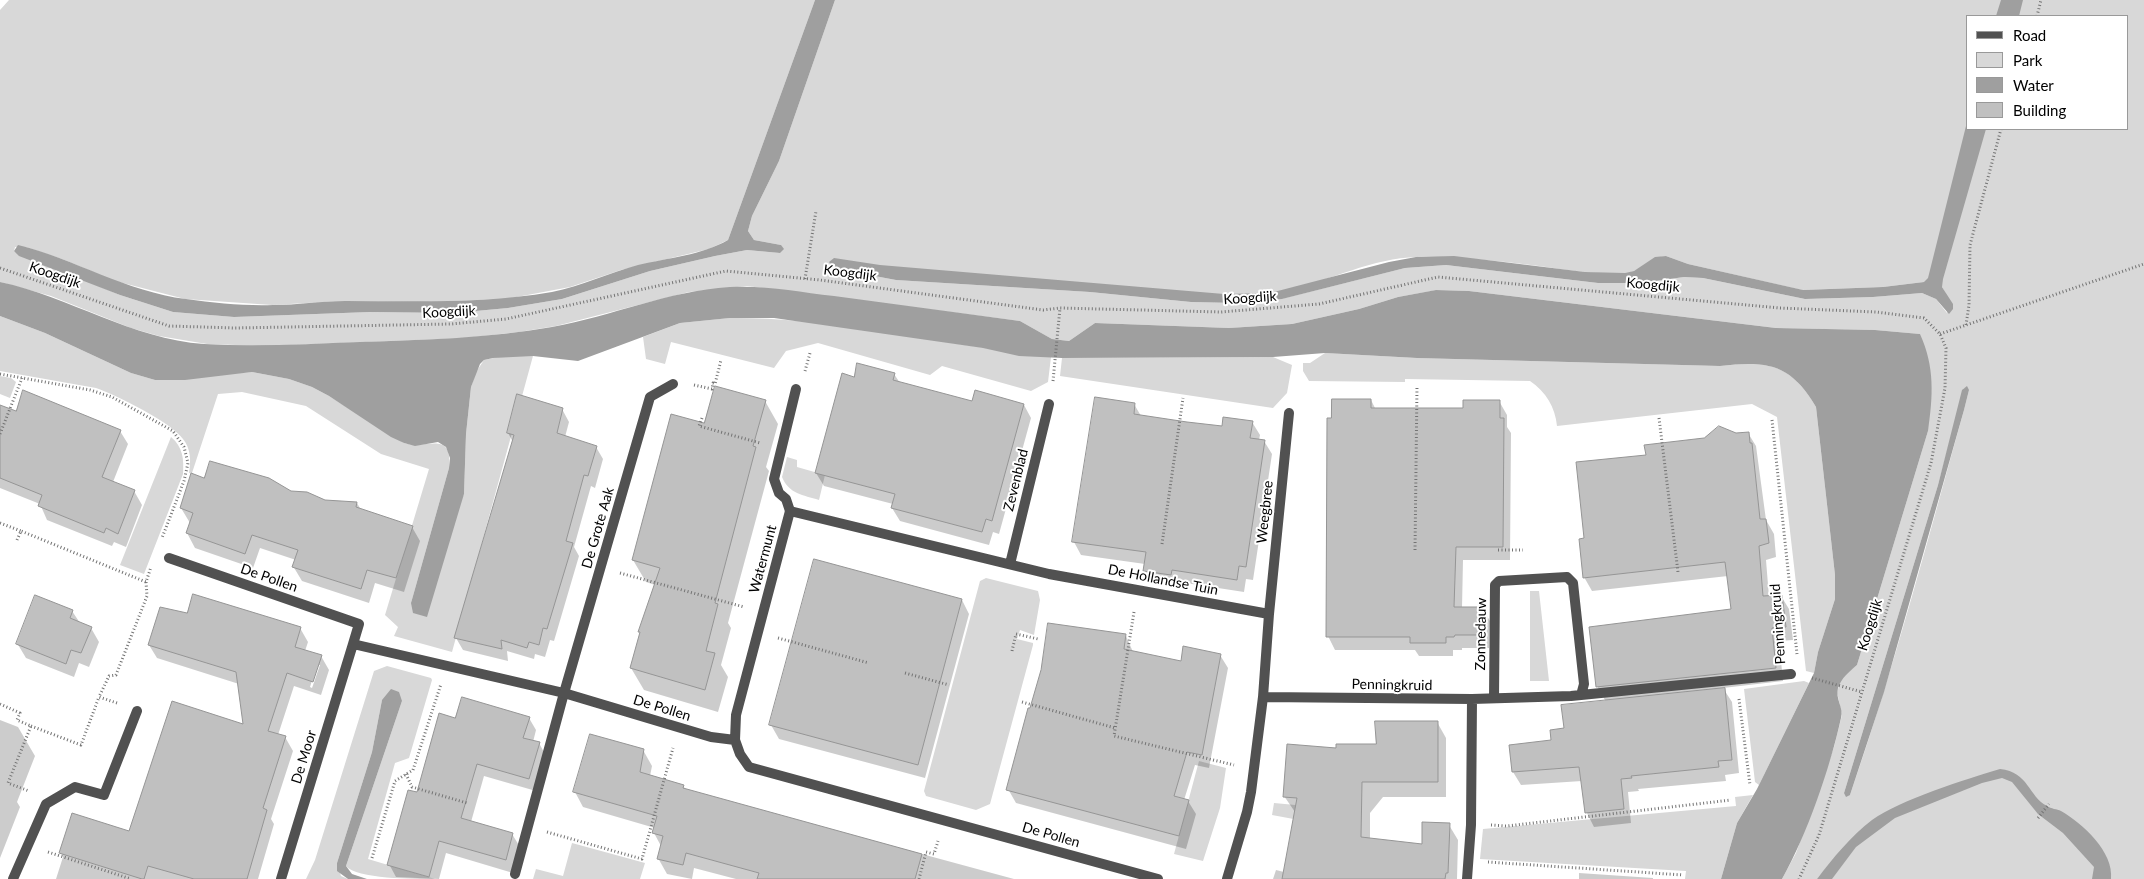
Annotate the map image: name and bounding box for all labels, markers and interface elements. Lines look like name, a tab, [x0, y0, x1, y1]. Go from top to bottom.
legend	[1966, 15, 2129, 130]
text: Road	[2013, 26, 2046, 44]
text: Park	[2013, 51, 2042, 69]
text: Water	[2013, 76, 2054, 94]
text: Building	[2013, 101, 2066, 119]
street label: Koogdijk	[27, 258, 83, 292]
street label: Koogdijk	[822, 261, 878, 285]
street label: Koogdijk	[1626, 274, 1680, 296]
street label: Koogdijk	[1223, 288, 1277, 308]
street label: Koogdijk	[422, 302, 476, 322]
street label: Zevenblad	[1000, 447, 1032, 513]
street label: Weegbree	[1253, 480, 1277, 544]
street label: De Grote Aak	[578, 485, 618, 571]
street label: Watermunt	[746, 523, 780, 595]
street label: De Pollen	[238, 560, 300, 596]
street label: De Hollandse Tuin	[1106, 561, 1220, 599]
street label: Penningkruid	[1767, 583, 1789, 665]
street label: Koogdijk	[1854, 597, 1886, 653]
street label: Zonnedauw	[1472, 598, 1490, 670]
street label: Penningkruid	[1352, 676, 1432, 694]
street label: De Pollen	[631, 691, 693, 725]
street label: De Moor	[288, 728, 320, 786]
street label: De Pollen	[1020, 819, 1082, 851]

